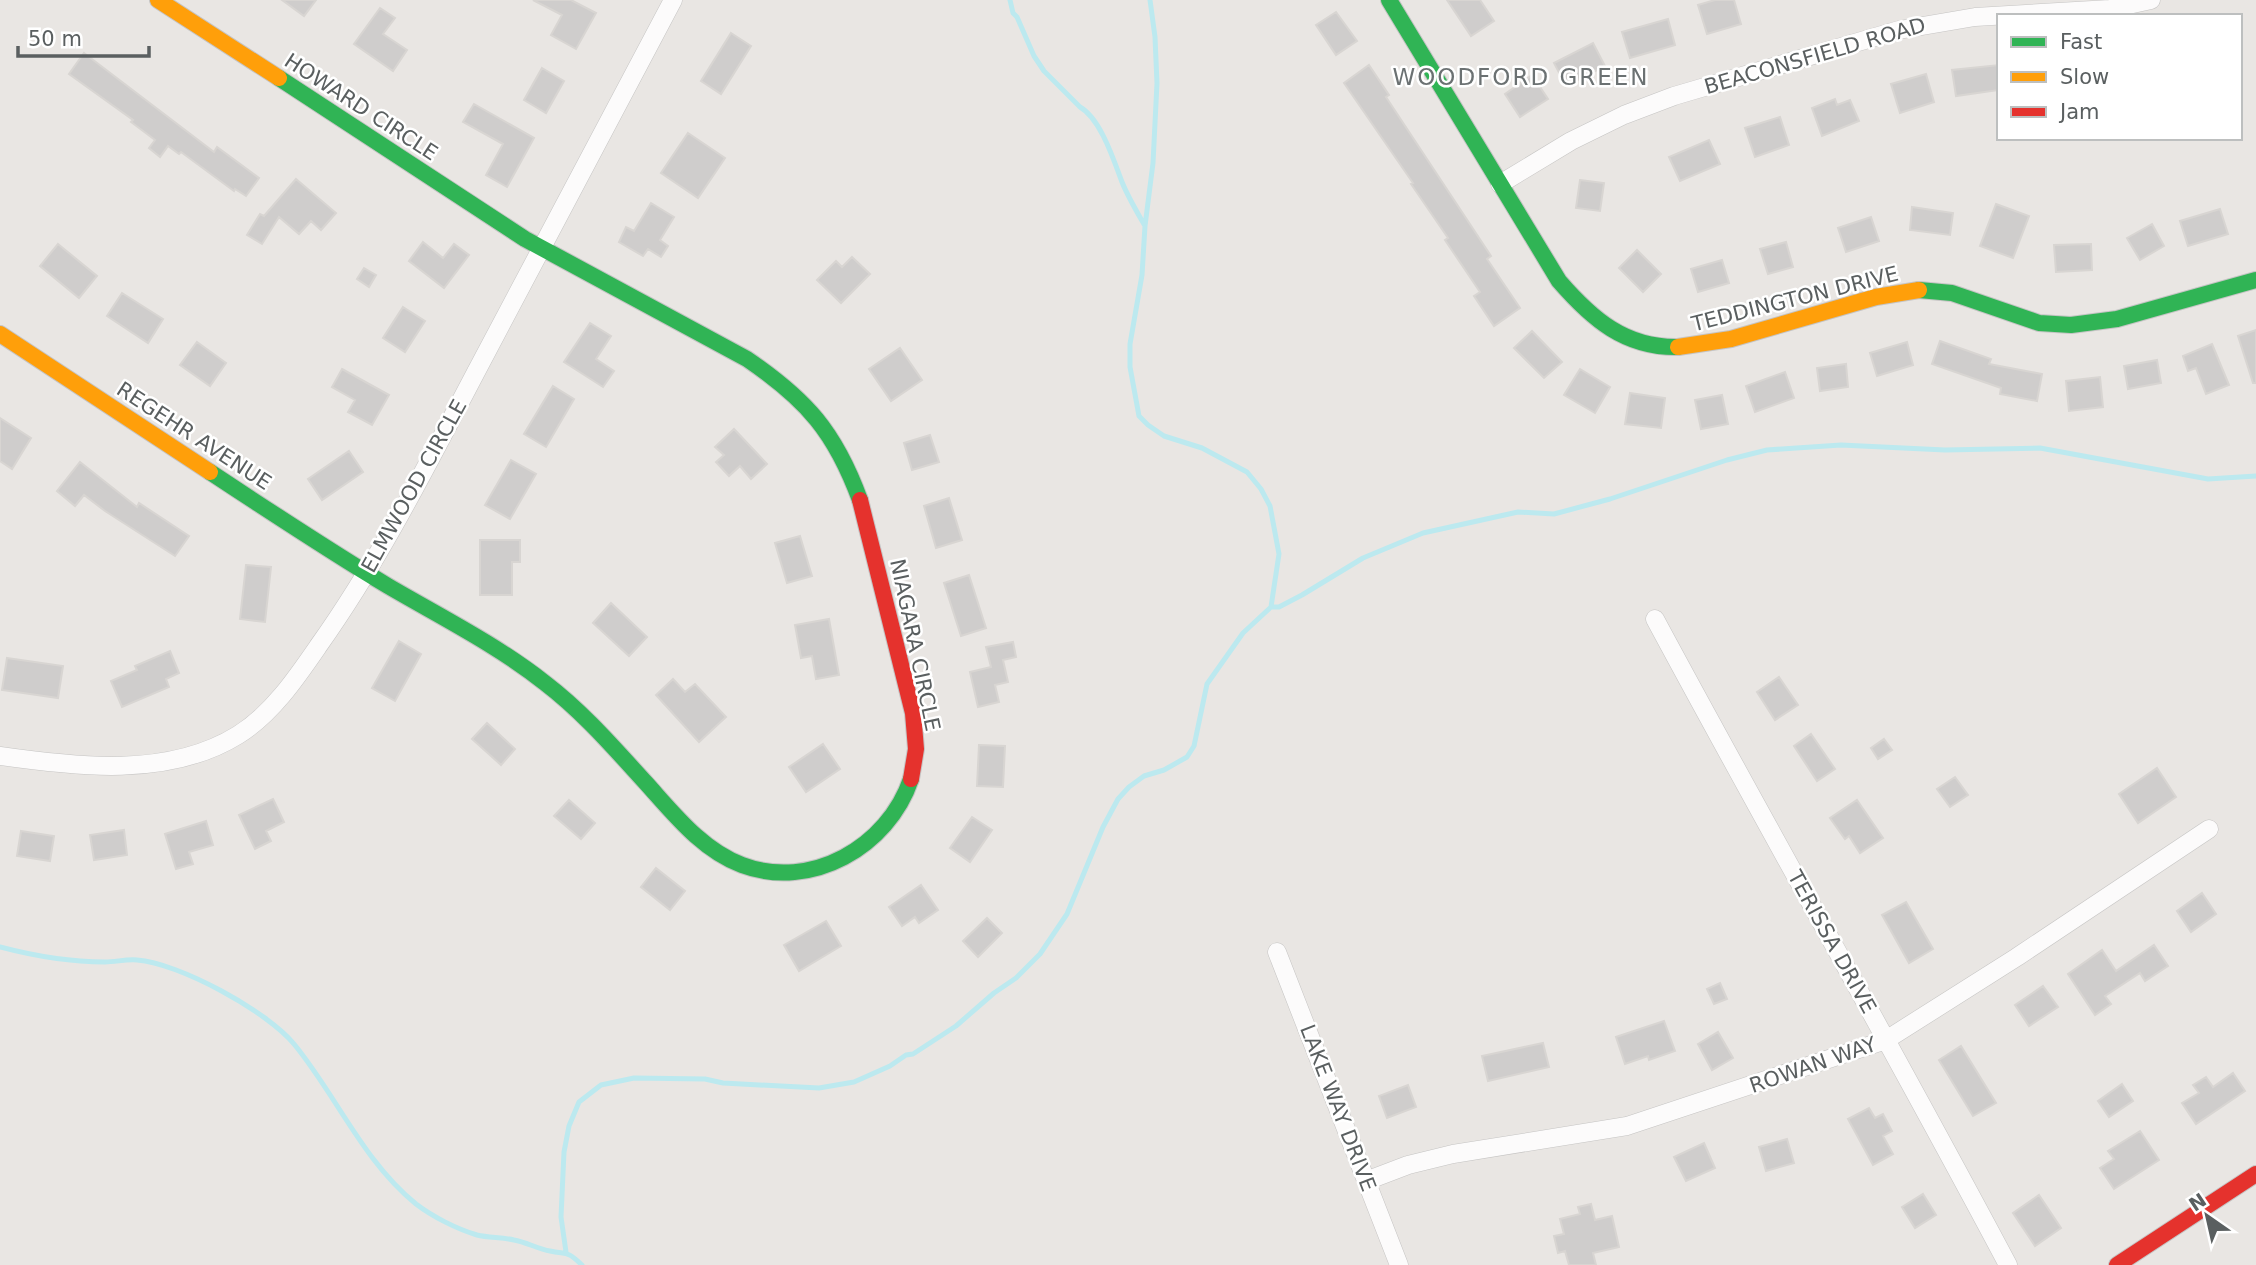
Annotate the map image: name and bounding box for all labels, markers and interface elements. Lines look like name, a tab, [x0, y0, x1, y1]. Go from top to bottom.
street label: BEACONSFIELD ROAD	[1701, 13, 1929, 99]
scale bar	[18, 14, 149, 58]
legend	[1997, 14, 2242, 140]
text: 50 m	[28, 27, 82, 51]
text: Fast	[2060, 30, 2102, 54]
street label: HOWARD CIRCLE	[280, 49, 442, 165]
district label: WOODFORD GREEN	[1392, 64, 1650, 90]
text: Slow	[2060, 65, 2109, 89]
text: Jam	[2058, 100, 2100, 124]
street label: TEDDINGTON DRIVE	[1688, 262, 1901, 337]
street label: REGEHR AVENUE	[112, 377, 276, 495]
street label: ELMWOOD CIRCLE	[357, 395, 471, 577]
street label: NIAGARA CIRCLE	[885, 557, 945, 733]
street label: TERISSA DRIVE	[1782, 866, 1881, 1018]
street label: LAKE WAY DRIVE	[1295, 1021, 1381, 1195]
street label: ROWAN WAY	[1746, 1032, 1880, 1098]
north arrow	[2172, 1181, 2242, 1251]
text: N	[2185, 1188, 2210, 1215]

